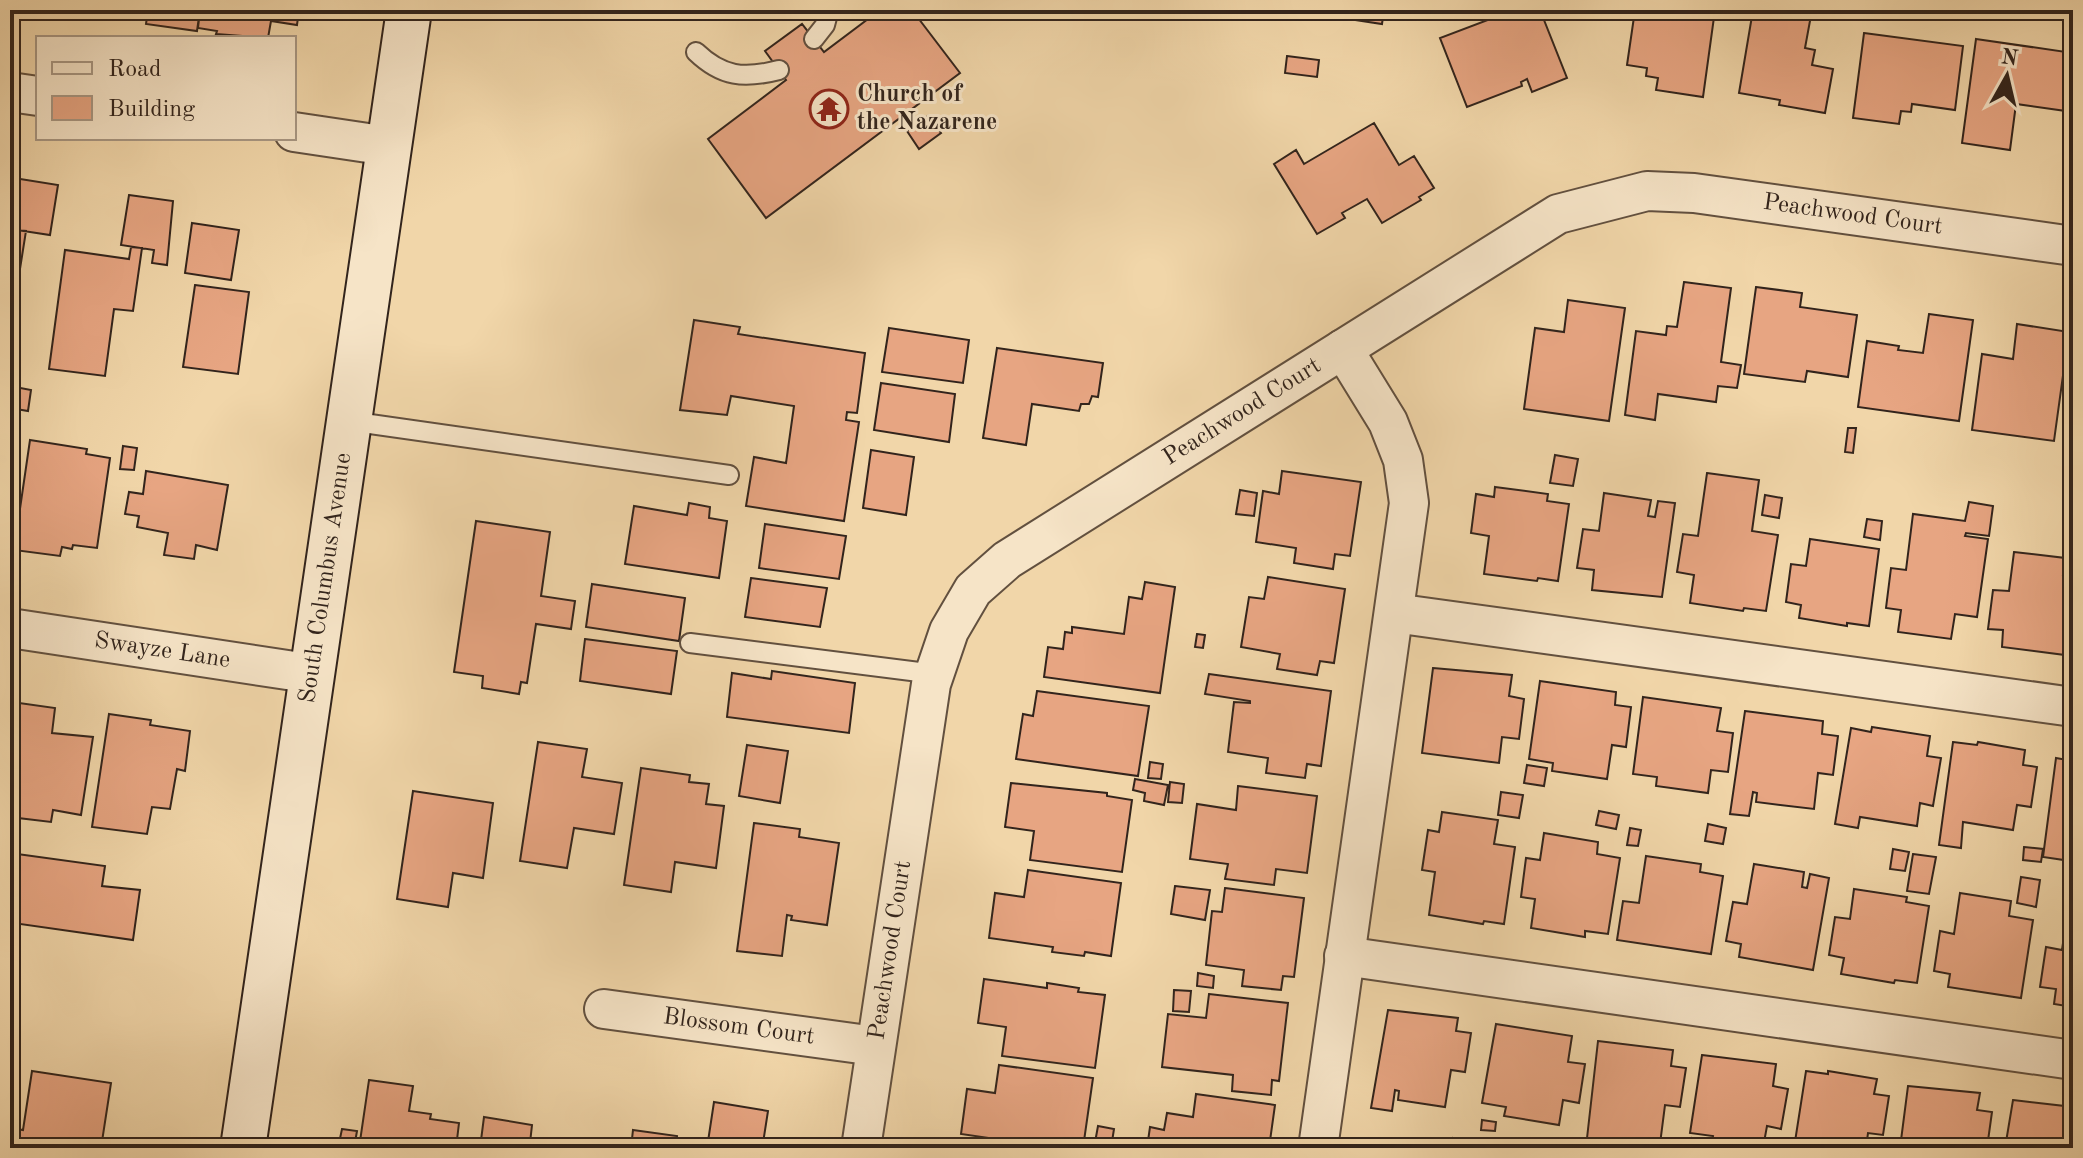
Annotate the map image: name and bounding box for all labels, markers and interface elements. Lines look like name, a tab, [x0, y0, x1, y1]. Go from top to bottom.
legend	[36, 36, 296, 140]
north arrow	[1967, 36, 2047, 116]
text: N	[2000, 46, 2020, 70]
text: Road	[108, 58, 161, 82]
place label: Church of the Nazarene	[857, 83, 997, 135]
temple icon: Church of the Nazarene	[808, 88, 850, 130]
text: Building	[108, 98, 195, 122]
street label: Peachwood Court	[1761, 191, 1944, 240]
street label: Peachwood Court	[1159, 354, 1325, 471]
street label: South Columbus Avenue	[296, 451, 356, 705]
street label: Swayze Lane	[93, 629, 232, 673]
street label: Peachwood Court	[865, 859, 916, 1042]
street label: Blossom Court	[662, 1005, 816, 1050]

